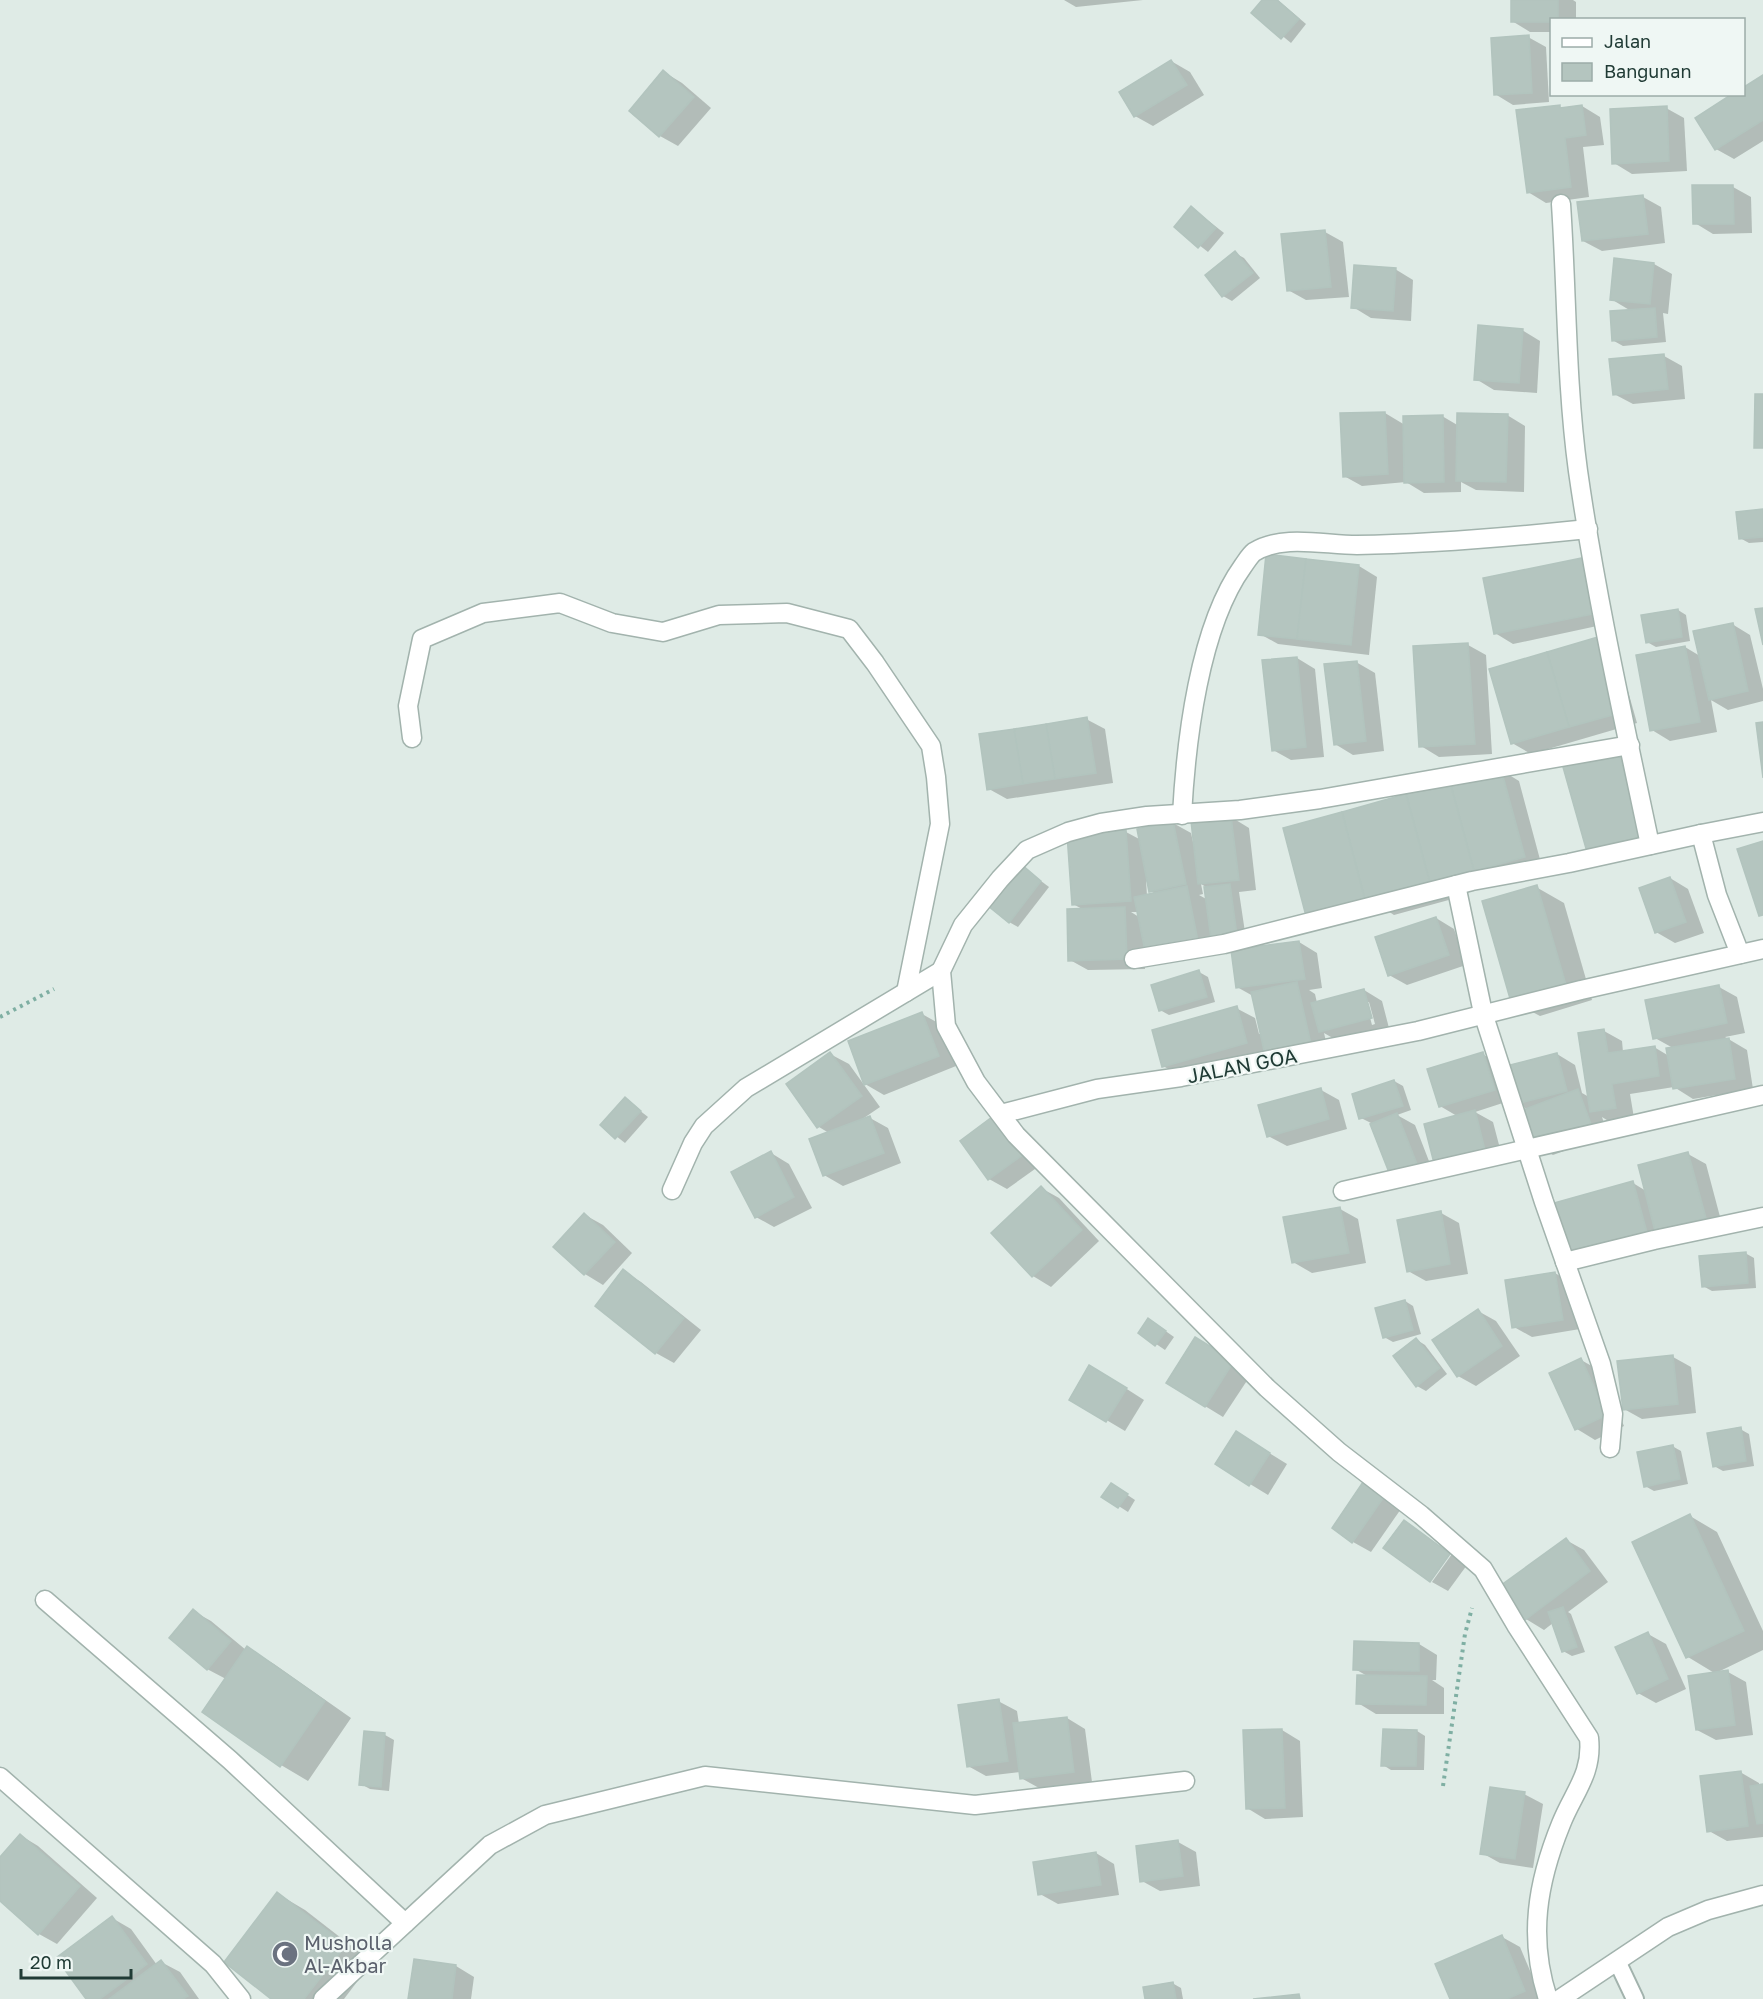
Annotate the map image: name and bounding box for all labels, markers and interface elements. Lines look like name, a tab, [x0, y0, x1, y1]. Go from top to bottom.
legend	[1550, 18, 1745, 96]
text: Jalan	[1604, 30, 1651, 52]
text: Bangunan	[1604, 60, 1692, 82]
street label: JALAN GOA	[1185, 1043, 1299, 1087]
place label: Musholla Al-Akbar	[304, 1930, 392, 1977]
mosque icon: Musholla Al-Akbar	[270, 1939, 300, 1969]
scale bar	[21, 1942, 130, 1980]
text: 20 m	[30, 1951, 72, 1973]

